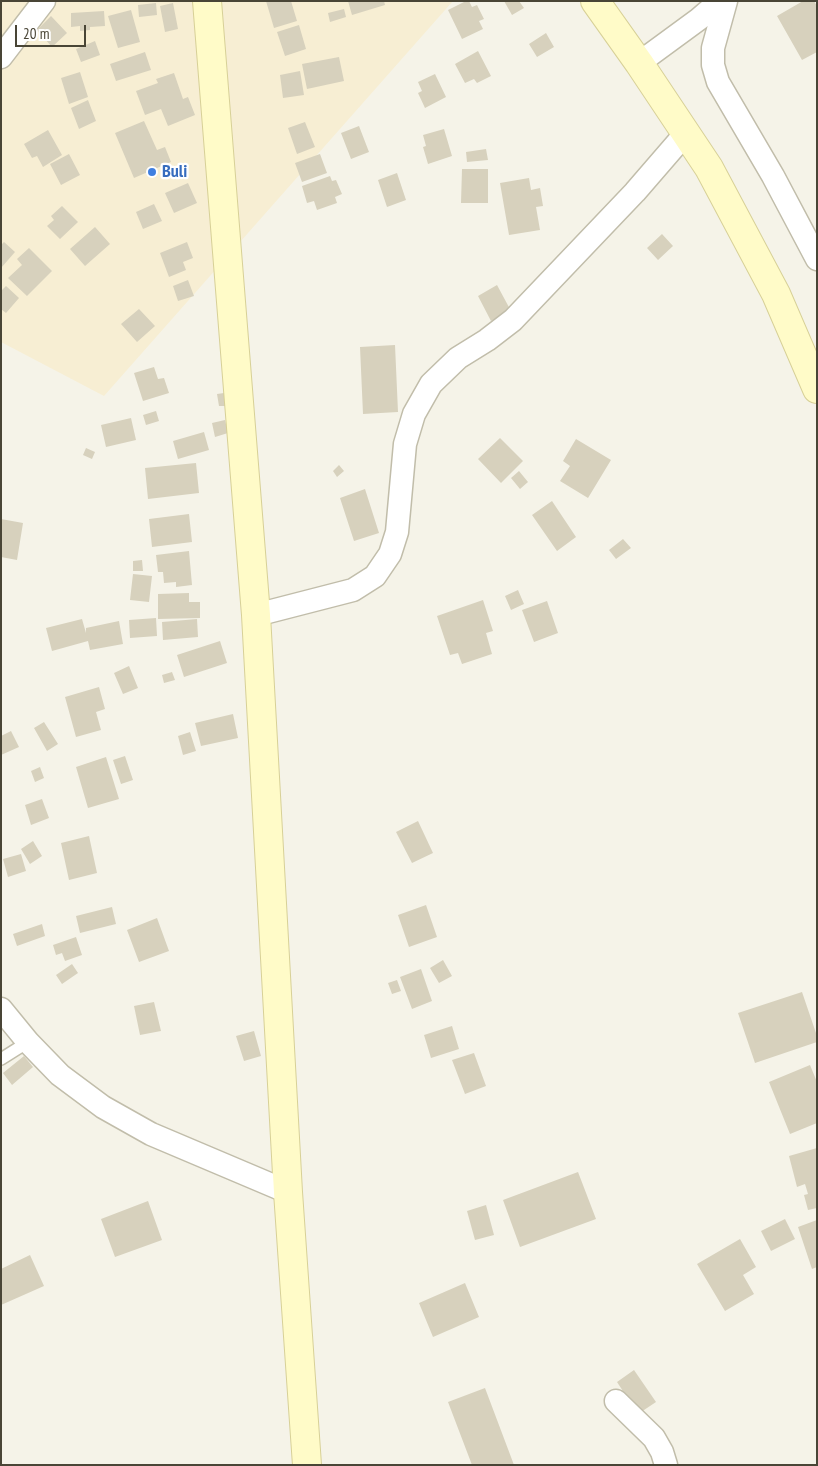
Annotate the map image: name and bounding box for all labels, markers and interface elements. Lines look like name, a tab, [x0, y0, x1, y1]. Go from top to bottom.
scale bar	[18, 15, 89, 47]
text: 20 m	[23, 24, 49, 43]
place label: Buli	[162, 161, 187, 183]
marker: Buli	[146, 166, 158, 178]

